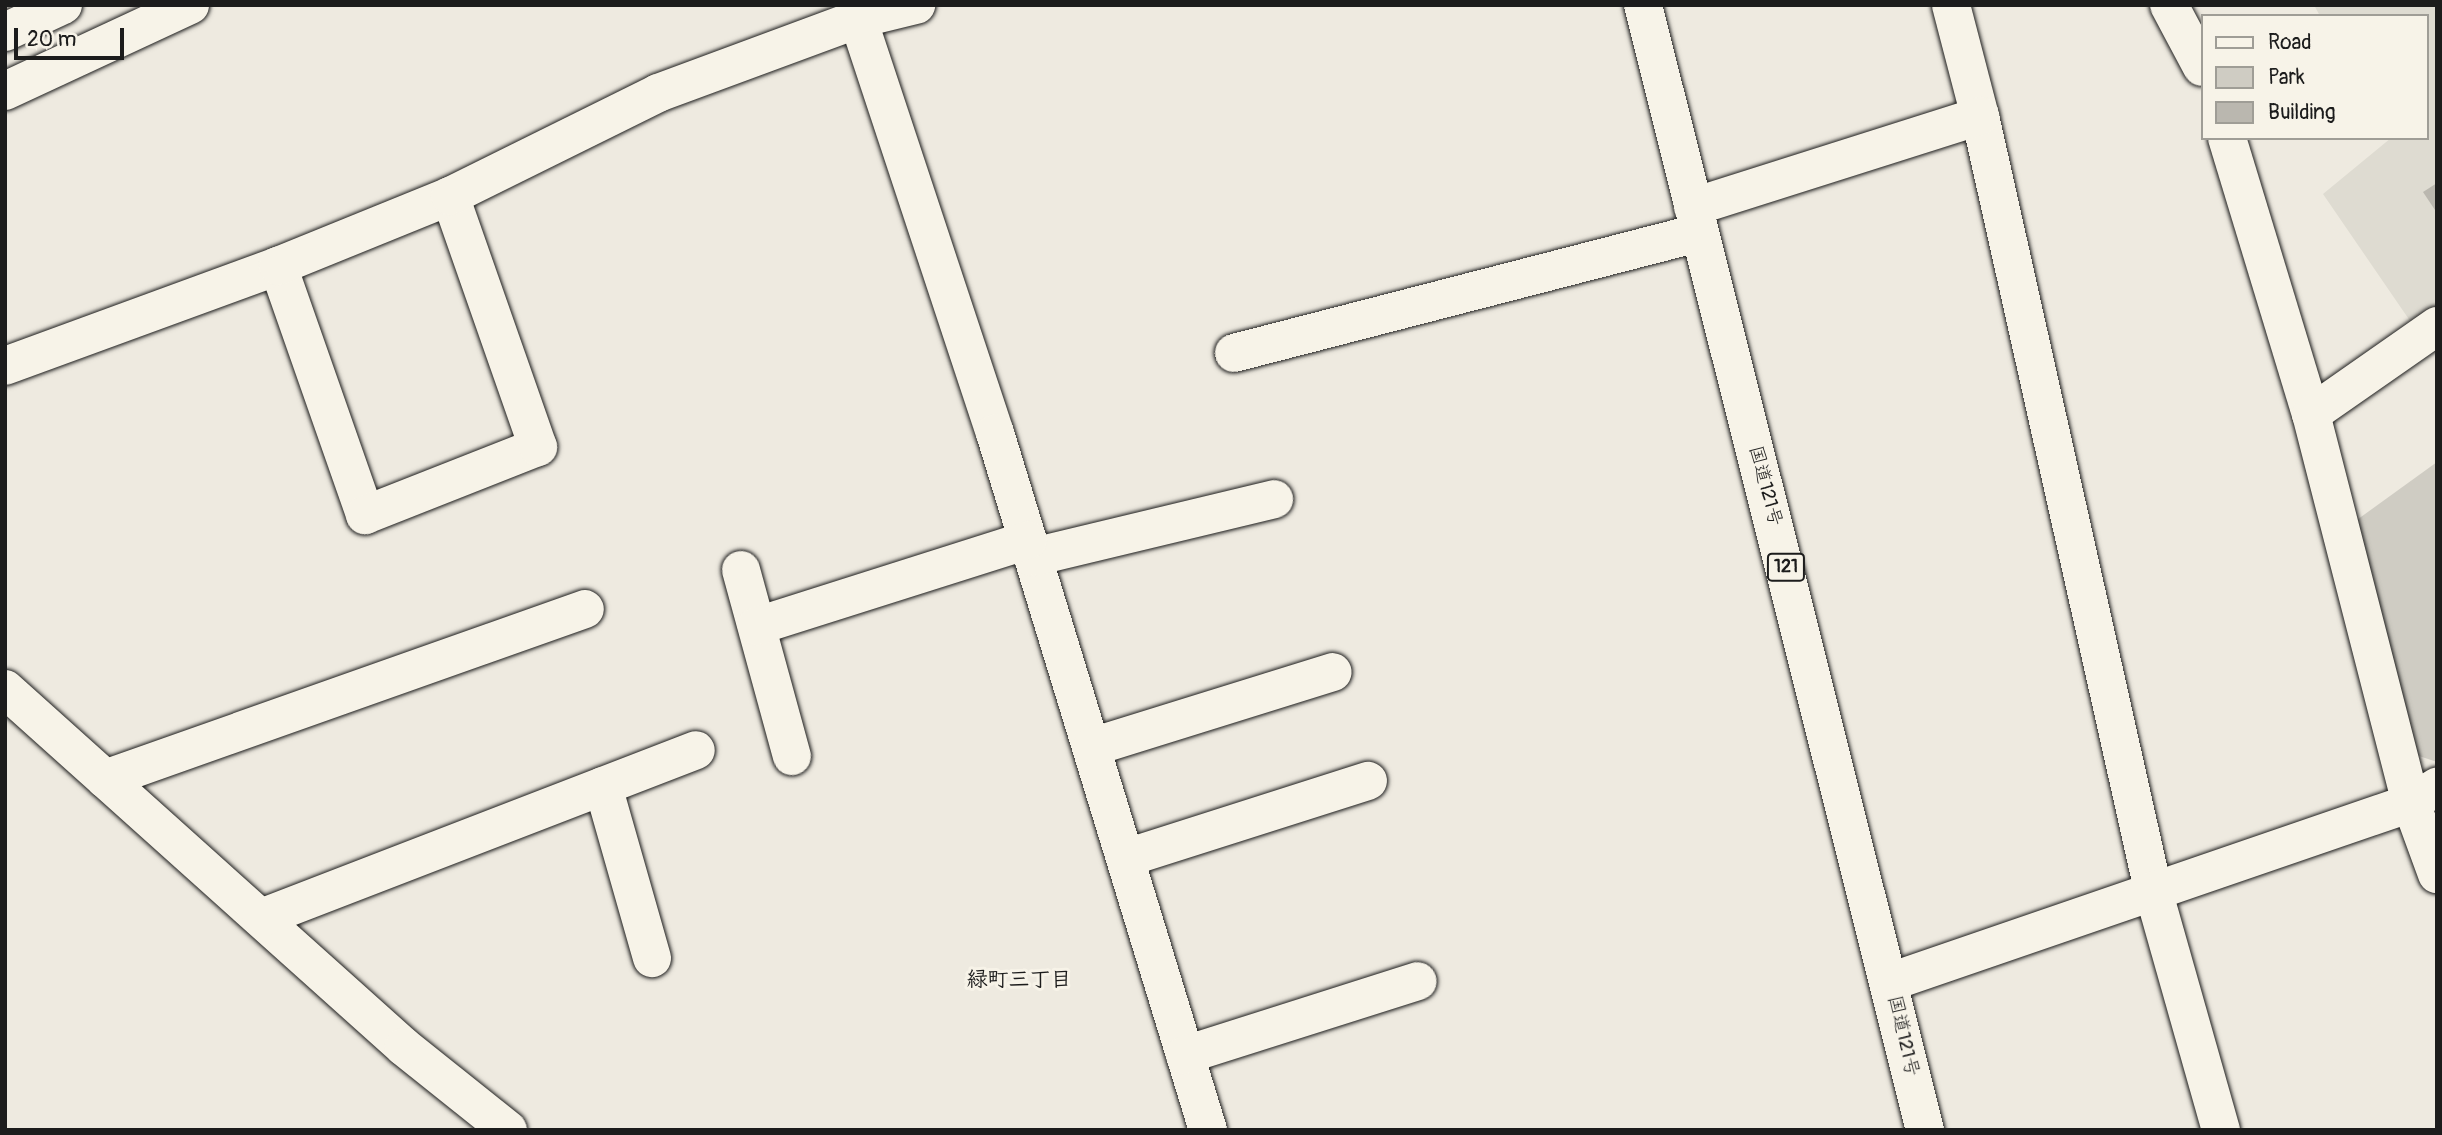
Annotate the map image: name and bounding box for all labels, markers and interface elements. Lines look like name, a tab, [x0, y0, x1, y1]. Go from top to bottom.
scale bar	[18, 14, 128, 58]
legend	[2200, 14, 2428, 140]
text: 20 m	[27, 26, 76, 53]
text: Road	[2268, 29, 2312, 56]
text: Park	[2268, 64, 2305, 91]
text: Building	[2268, 99, 2335, 126]
street label: 国道121号	[1743, 443, 1787, 529]
road number: 121	[1767, 552, 1805, 582]
district label: 緑町三丁目	[967, 967, 1071, 993]
street label: 国道121号	[1883, 993, 1923, 1079]

